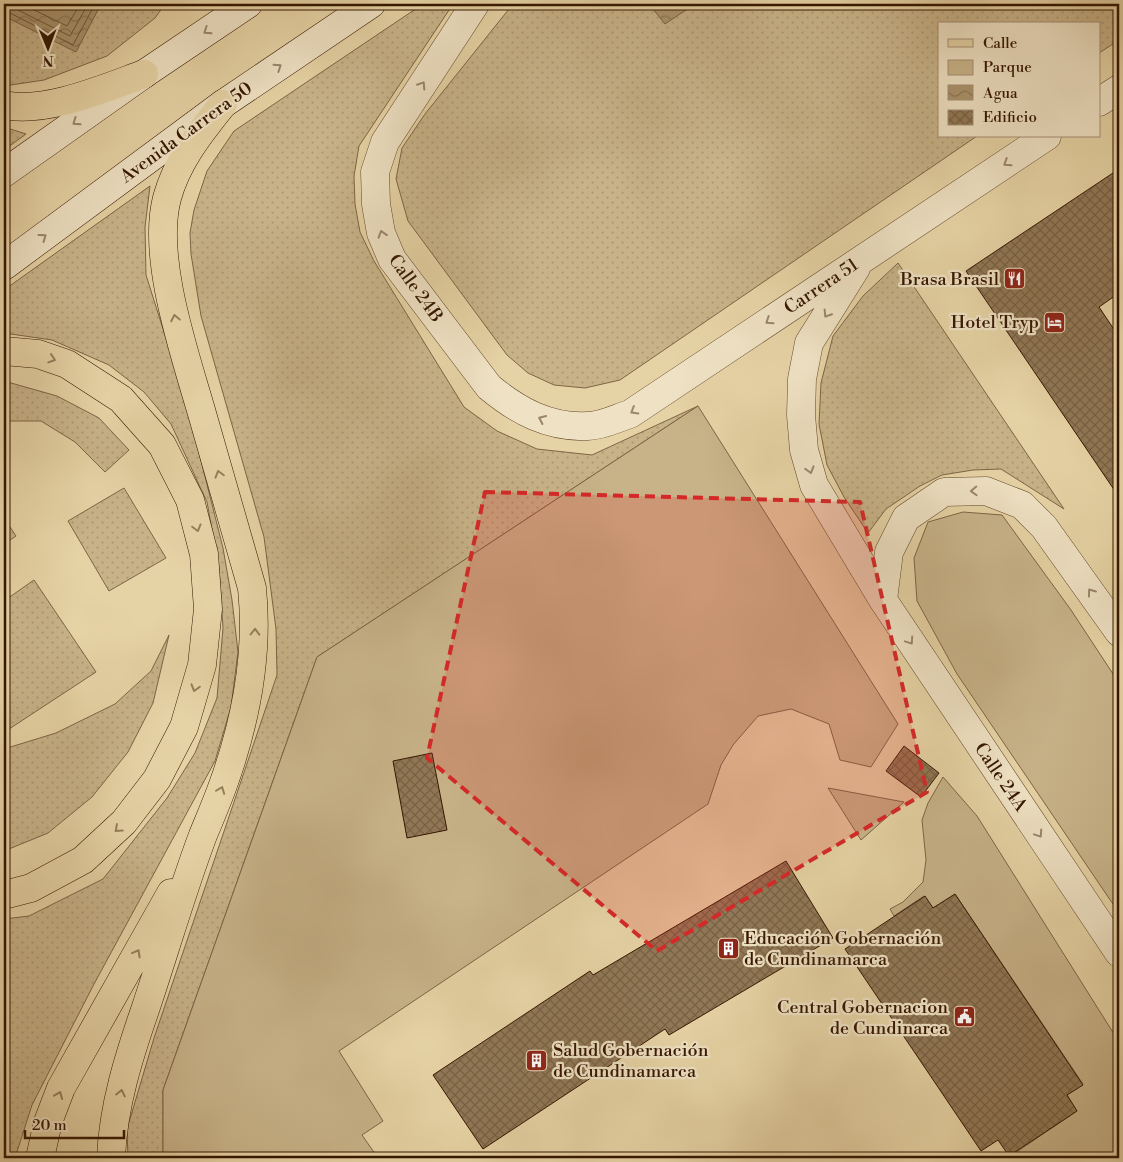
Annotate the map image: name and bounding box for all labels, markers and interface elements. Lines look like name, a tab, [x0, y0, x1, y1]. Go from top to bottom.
north arrow	[22, 22, 72, 72]
legend	[938, 22, 1100, 138]
one-way arrow	[203, 25, 213, 34]
text: Calle	[983, 34, 1017, 53]
text: N	[43, 51, 54, 69]
text: Parque	[983, 58, 1032, 77]
one-way arrow	[272, 64, 282, 73]
street label: Avenida Carrera 50	[115, 77, 257, 189]
one-way arrow	[416, 81, 425, 90]
text: Agua	[982, 84, 1018, 103]
text: Edificio	[983, 108, 1037, 127]
one-way arrow	[72, 116, 81, 125]
one-way arrow	[1003, 157, 1012, 166]
one-way arrow	[378, 230, 388, 239]
one-way arrow	[37, 234, 46, 242]
street label: Calle 24B	[383, 250, 448, 327]
street label: Carrera 51	[780, 253, 863, 320]
restaurant icon: Brasa Brasil	[1003, 267, 1027, 291]
place label: Brasa Brasil	[899, 268, 1000, 291]
one-way arrow	[823, 309, 833, 318]
hotel icon: Hotel Tryp	[1043, 310, 1067, 334]
place label: Hotel Tryp	[951, 311, 1039, 334]
one-way arrow	[171, 313, 181, 322]
one-way arrow	[765, 315, 775, 324]
one-way arrow	[47, 353, 55, 363]
one-way arrow	[630, 404, 639, 414]
one-way arrow	[538, 415, 547, 425]
one-way arrow	[804, 465, 814, 474]
one-way arrow	[215, 470, 225, 479]
one-way arrow	[969, 486, 977, 496]
one-way arrow	[191, 523, 202, 532]
one-way arrow	[1088, 589, 1097, 598]
one-way arrow	[250, 628, 260, 636]
one-way arrow	[904, 635, 913, 645]
one-way arrow	[191, 684, 201, 692]
street label: Calle 24A	[969, 738, 1032, 817]
one-way arrow	[215, 786, 225, 795]
one-way arrow	[114, 823, 123, 832]
one-way arrow	[1033, 828, 1042, 838]
place label: Educación Gobernación de Cundinamarca	[744, 927, 941, 971]
building icon: Educación Gobernación de Cundinamarca	[716, 936, 740, 960]
one-way arrow	[131, 949, 141, 958]
place label: Central Gobernacion de Cundinarca	[777, 996, 949, 1040]
public building icon: Central Gobernacion de Cundinarca	[952, 1005, 976, 1029]
place label: Salud Gobernación de Cundinamarca	[553, 1039, 709, 1083]
building icon: Salud Gobernación de Cundinamarca	[525, 1048, 549, 1072]
one-way arrow	[115, 1088, 125, 1097]
one-way arrow	[52, 1091, 63, 1100]
scale bar	[25, 1107, 124, 1139]
text: 20 m	[32, 1116, 67, 1135]

